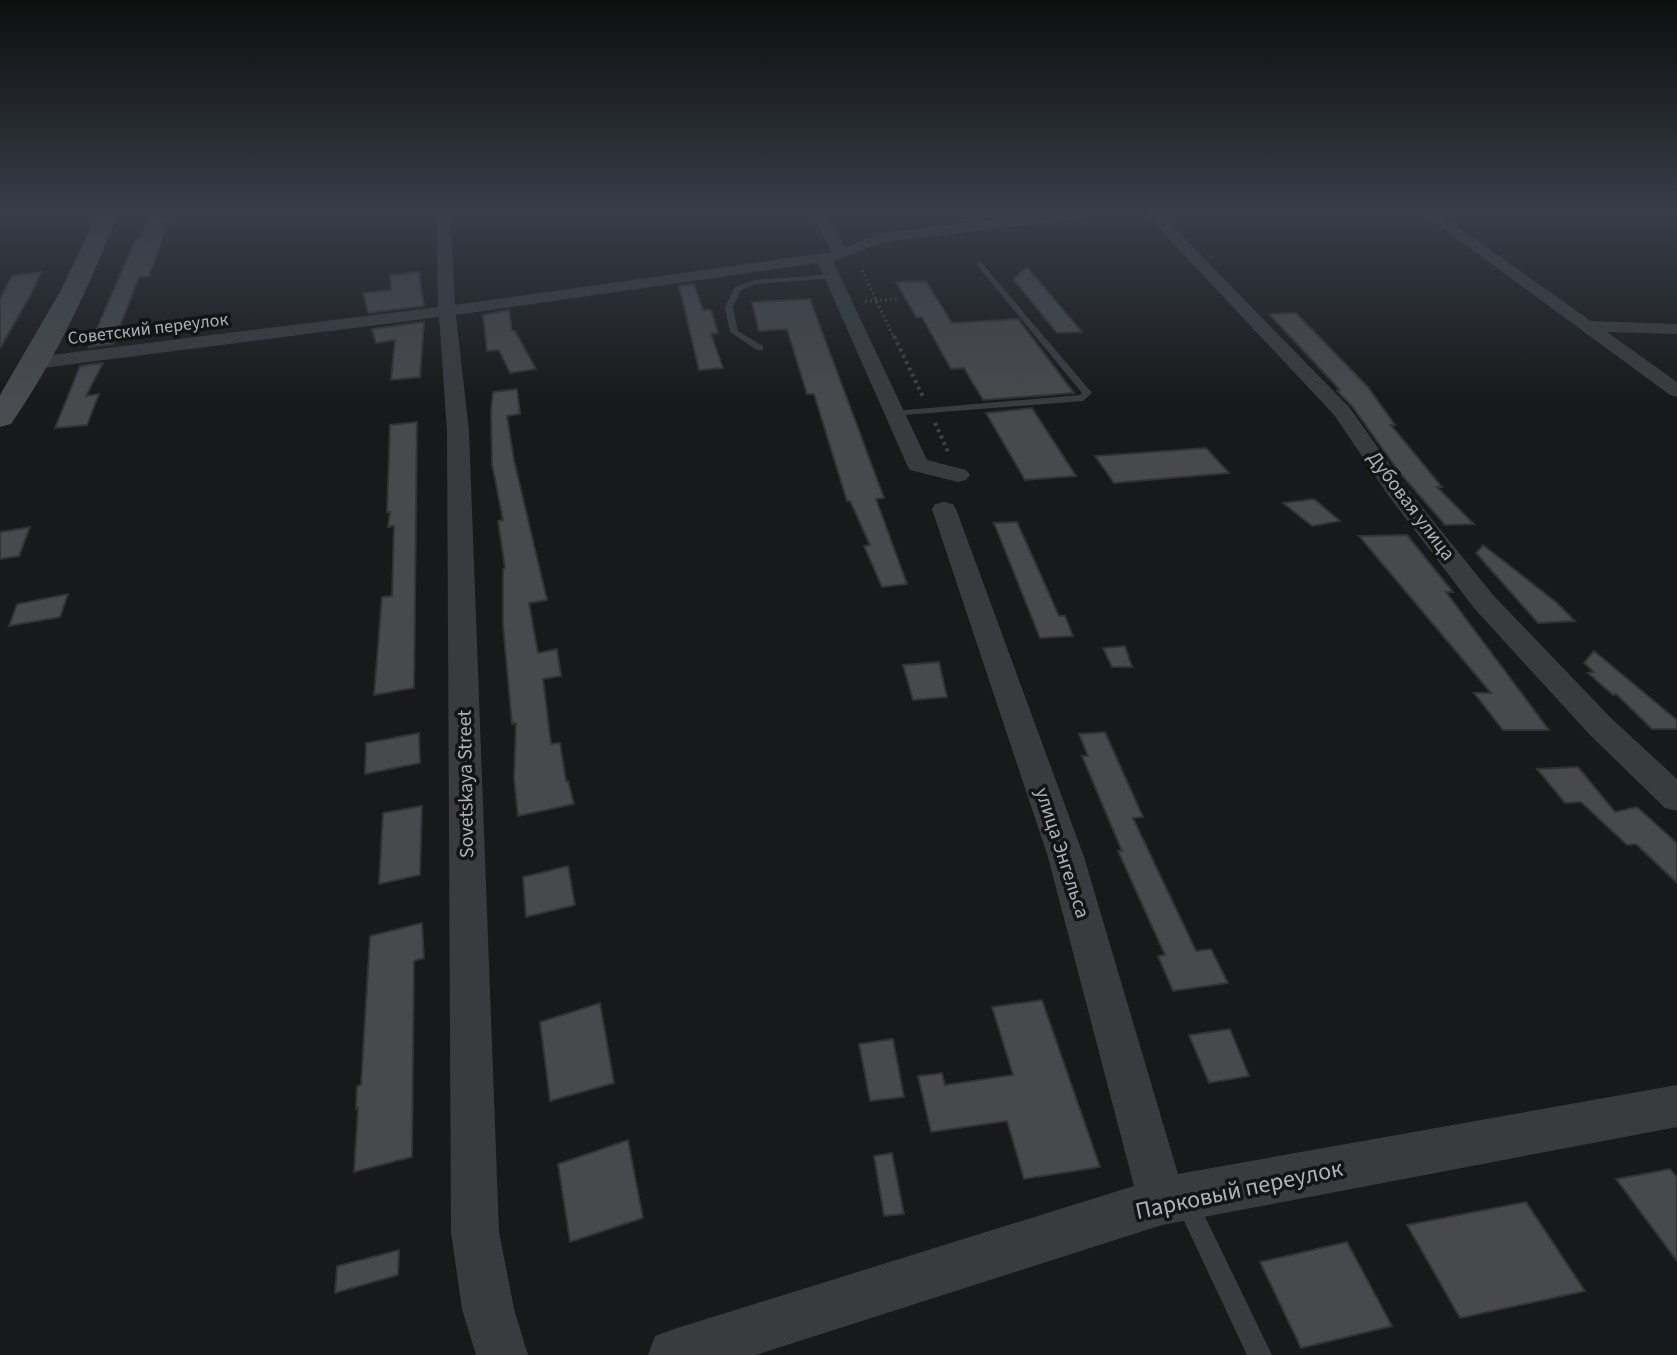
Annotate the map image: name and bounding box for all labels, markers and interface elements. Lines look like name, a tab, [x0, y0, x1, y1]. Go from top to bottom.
street label: Советский переулок	[66, 307, 230, 351]
street label: Дубовая улица	[1360, 445, 1462, 567]
street label: Sovetskaya Street	[451, 709, 481, 858]
street label: улица Энгельса	[1028, 784, 1096, 922]
street label: Парковый переулок	[1132, 1151, 1346, 1229]

